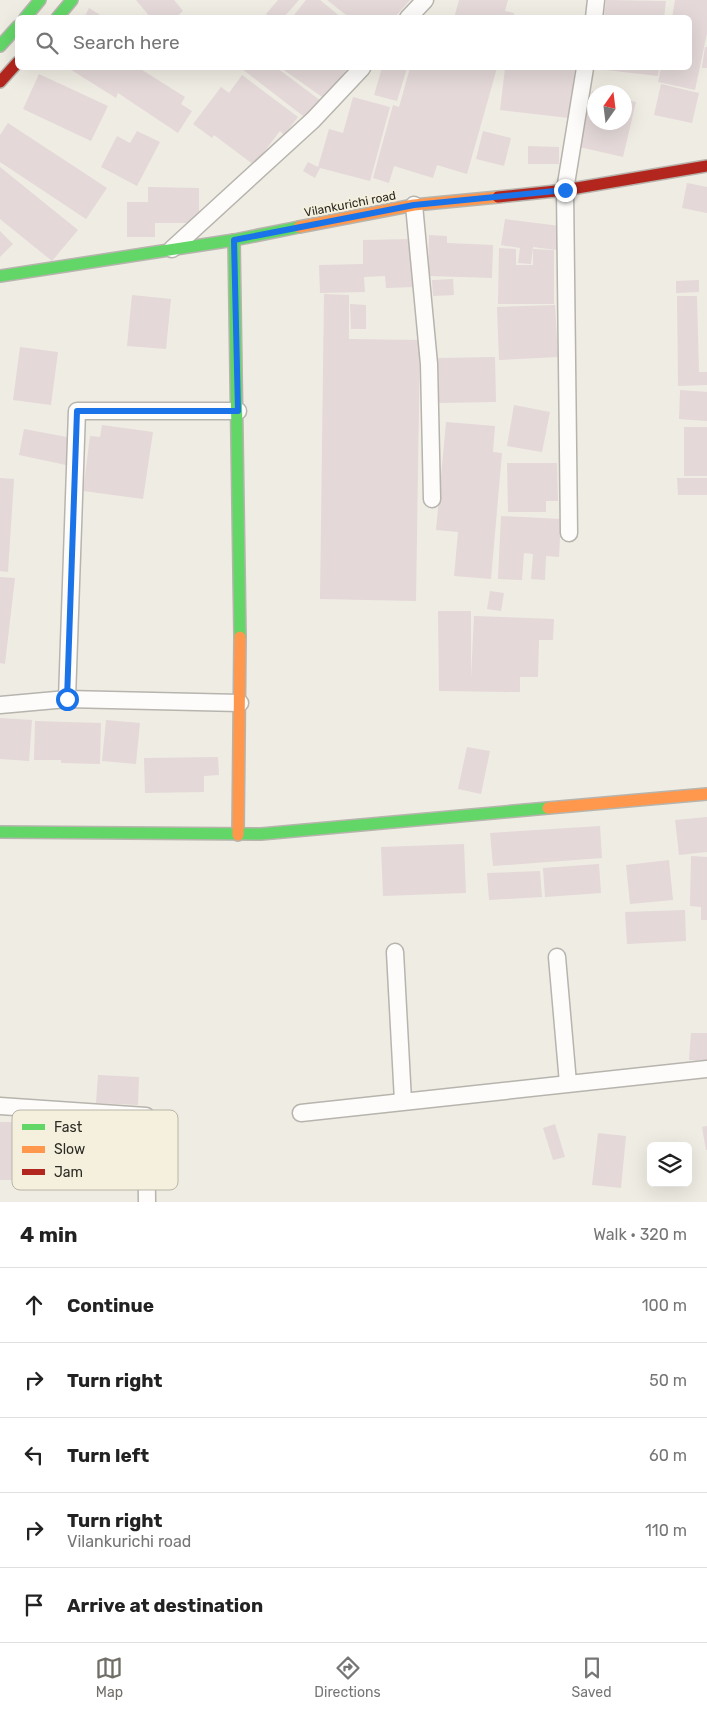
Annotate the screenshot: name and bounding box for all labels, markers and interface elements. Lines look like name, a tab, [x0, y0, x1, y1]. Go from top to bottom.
search box	[15, 15, 692, 70]
icon: search	[33, 29, 61, 57]
text: Search here	[73, 31, 180, 54]
north arrow	[587, 85, 632, 130]
route end	[554, 179, 577, 202]
street label: Vilankurichi road	[303, 188, 397, 220]
route start	[56, 688, 79, 711]
legend	[12, 1110, 178, 1190]
text: Fast	[54, 1119, 83, 1136]
text: Slow	[54, 1141, 85, 1158]
map controls	[647, 1142, 692, 1187]
button: layers	[647, 1142, 692, 1187]
text: Jam	[54, 1164, 83, 1181]
text: 4 min	[20, 1222, 78, 1247]
text: Walk · 320 m	[593, 1225, 687, 1244]
icon: ahead	[20, 1291, 48, 1319]
text: Continue	[67, 1294, 154, 1317]
text: 100 m	[642, 1296, 687, 1315]
icon: right	[20, 1366, 48, 1394]
text: Turn right	[67, 1369, 162, 1392]
text: 50 m	[649, 1371, 687, 1390]
icon: left	[20, 1441, 48, 1469]
text: Turn left	[67, 1444, 149, 1467]
text: 60 m	[649, 1446, 687, 1465]
text: Turn right	[67, 1509, 162, 1532]
icon: right	[20, 1516, 48, 1544]
text: 110 m	[645, 1521, 687, 1540]
text: Vilankurichi road	[67, 1532, 191, 1551]
icon: arrive	[20, 1591, 48, 1619]
text: Arrive at destination	[67, 1594, 263, 1617]
tab: Map	[95, 1654, 123, 1701]
tab: Directions	[314, 1654, 381, 1701]
tab: Saved	[572, 1654, 612, 1701]

